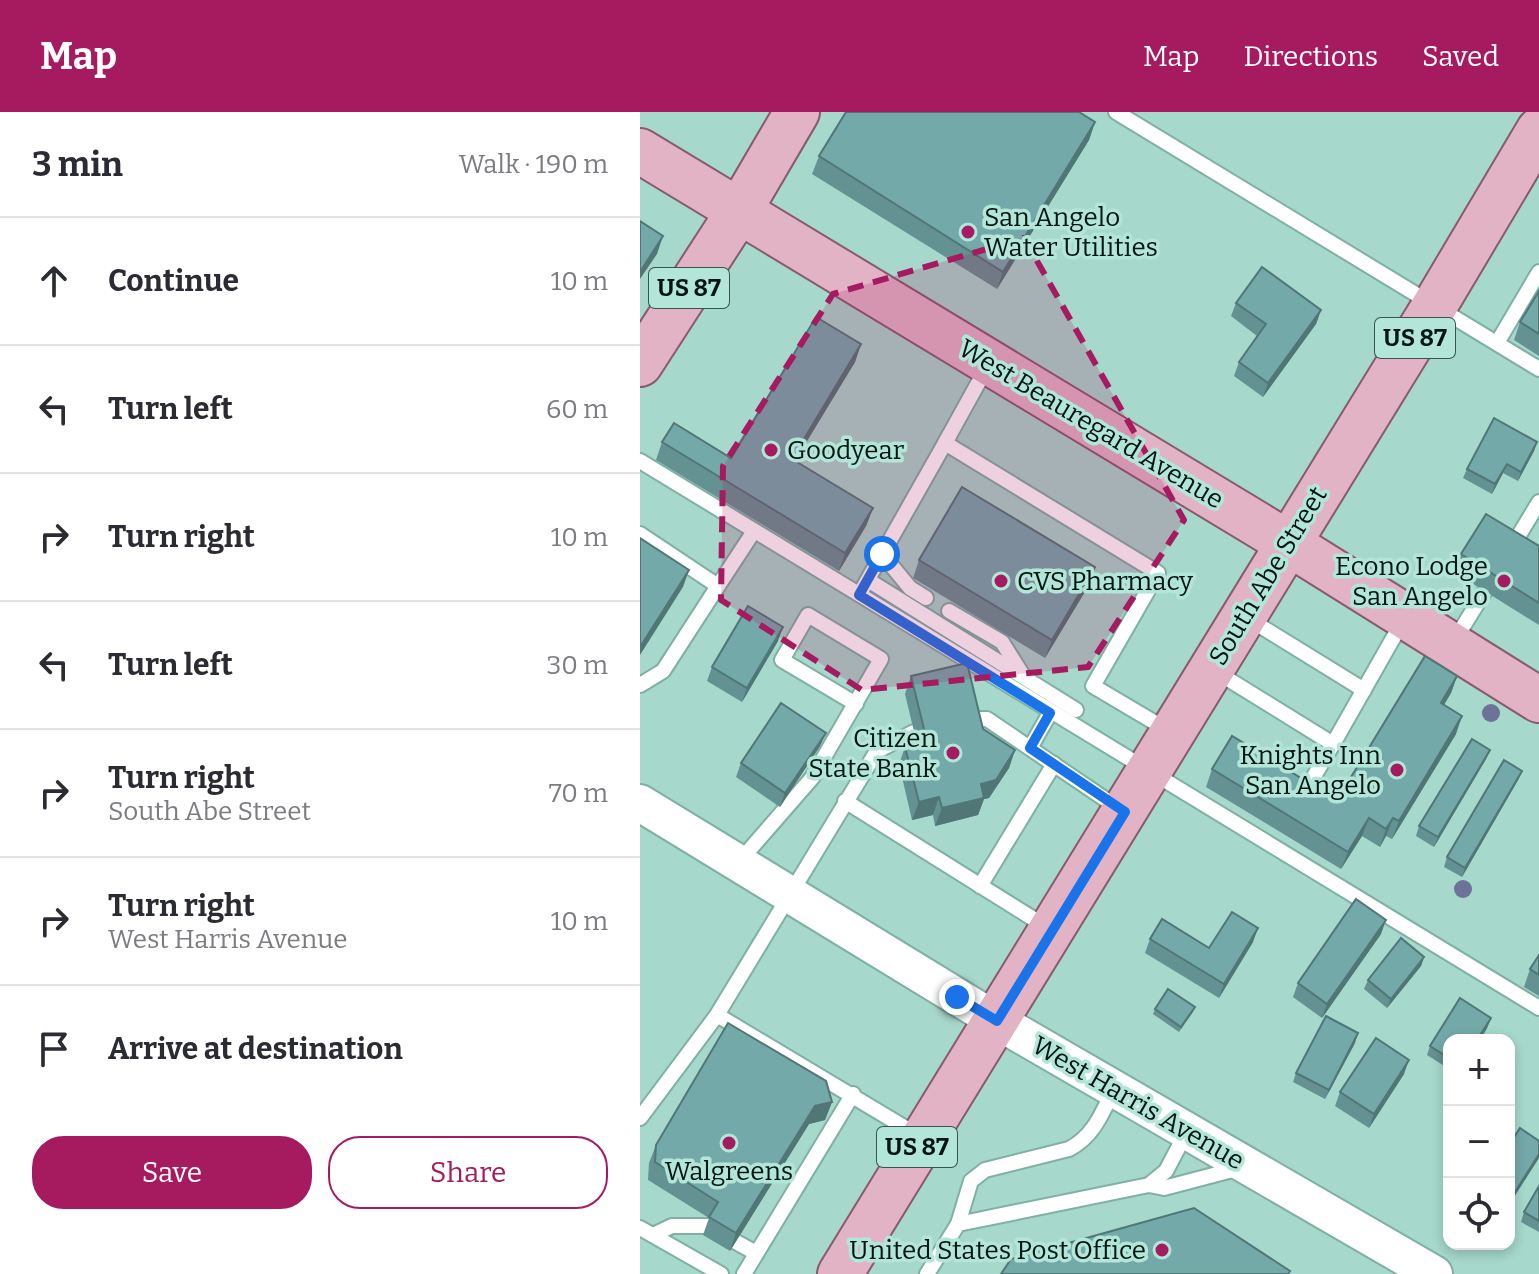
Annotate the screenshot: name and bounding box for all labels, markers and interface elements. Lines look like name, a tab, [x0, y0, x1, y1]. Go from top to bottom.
text: Map	[40, 33, 117, 79]
text: Map	[1143, 40, 1199, 73]
text: Directions	[1243, 40, 1378, 73]
text: Saved	[1422, 40, 1499, 73]
text: 3 min	[32, 144, 123, 185]
text: Walk · 190 m	[459, 149, 608, 180]
place label: San Angelo Water Utilities	[984, 202, 1158, 263]
marker: San Angelo Water Utilities	[959, 223, 977, 241]
icon: ahead	[32, 259, 76, 303]
text: Continue	[108, 263, 239, 299]
text: 10 m	[551, 266, 608, 297]
road number: US 87	[649, 268, 729, 308]
road number: US 87	[1375, 318, 1455, 358]
street label: West Beauregard Avenue	[953, 333, 1229, 515]
icon: left	[32, 387, 76, 431]
text: Turn left	[108, 391, 233, 427]
text: 60 m	[546, 394, 608, 425]
place label: Goodyear	[787, 435, 905, 466]
marker: Goodyear	[762, 441, 780, 459]
street label: South Abe Street	[1202, 481, 1334, 671]
icon: right	[32, 515, 76, 559]
text: Turn right	[108, 519, 255, 555]
text: 10 m	[551, 522, 608, 553]
route start	[864, 536, 900, 572]
place label: Econo Lodge San Angelo	[1335, 551, 1488, 612]
place label: CVS Pharmacy	[1017, 566, 1193, 597]
marker: CVS Pharmacy	[992, 572, 1010, 590]
marker: Econo Lodge San Angelo	[1495, 572, 1513, 590]
icon: left	[32, 643, 76, 687]
text: Turn left	[108, 647, 233, 683]
text: 30 m	[547, 650, 608, 681]
place label: Citizen State Bank	[808, 723, 938, 784]
place label: Knights Inn San Angelo	[1240, 740, 1382, 801]
marker: Citizen State Bank	[944, 744, 962, 762]
text: Turn right	[108, 760, 255, 796]
marker: Knights Inn San Angelo	[1388, 761, 1406, 779]
icon: right	[32, 771, 76, 815]
text: 70 m	[549, 778, 608, 809]
text: South Abe Street	[108, 796, 311, 827]
text: Turn right	[108, 888, 255, 924]
icon: right	[32, 899, 76, 943]
text: 10 m	[551, 906, 608, 937]
text: West Harris Avenue	[108, 924, 348, 955]
route end	[939, 979, 975, 1015]
icon: arrive	[32, 1027, 76, 1071]
street label: West Harris Avenue	[1027, 1030, 1249, 1176]
text: Arrive at destination	[108, 1031, 403, 1067]
map controls	[1443, 1034, 1515, 1250]
button: +	[1443, 1034, 1515, 1106]
button: −	[1443, 1106, 1515, 1178]
road number: US 87	[877, 1127, 957, 1167]
marker: Walgreens	[720, 1134, 738, 1152]
button: Save	[32, 1136, 312, 1209]
button: Share	[328, 1136, 608, 1209]
place label: Walgreens	[665, 1156, 793, 1187]
button: locate	[1443, 1178, 1515, 1250]
place label: United States Post Office	[849, 1235, 1146, 1266]
marker: United States Post Office	[1153, 1241, 1171, 1259]

